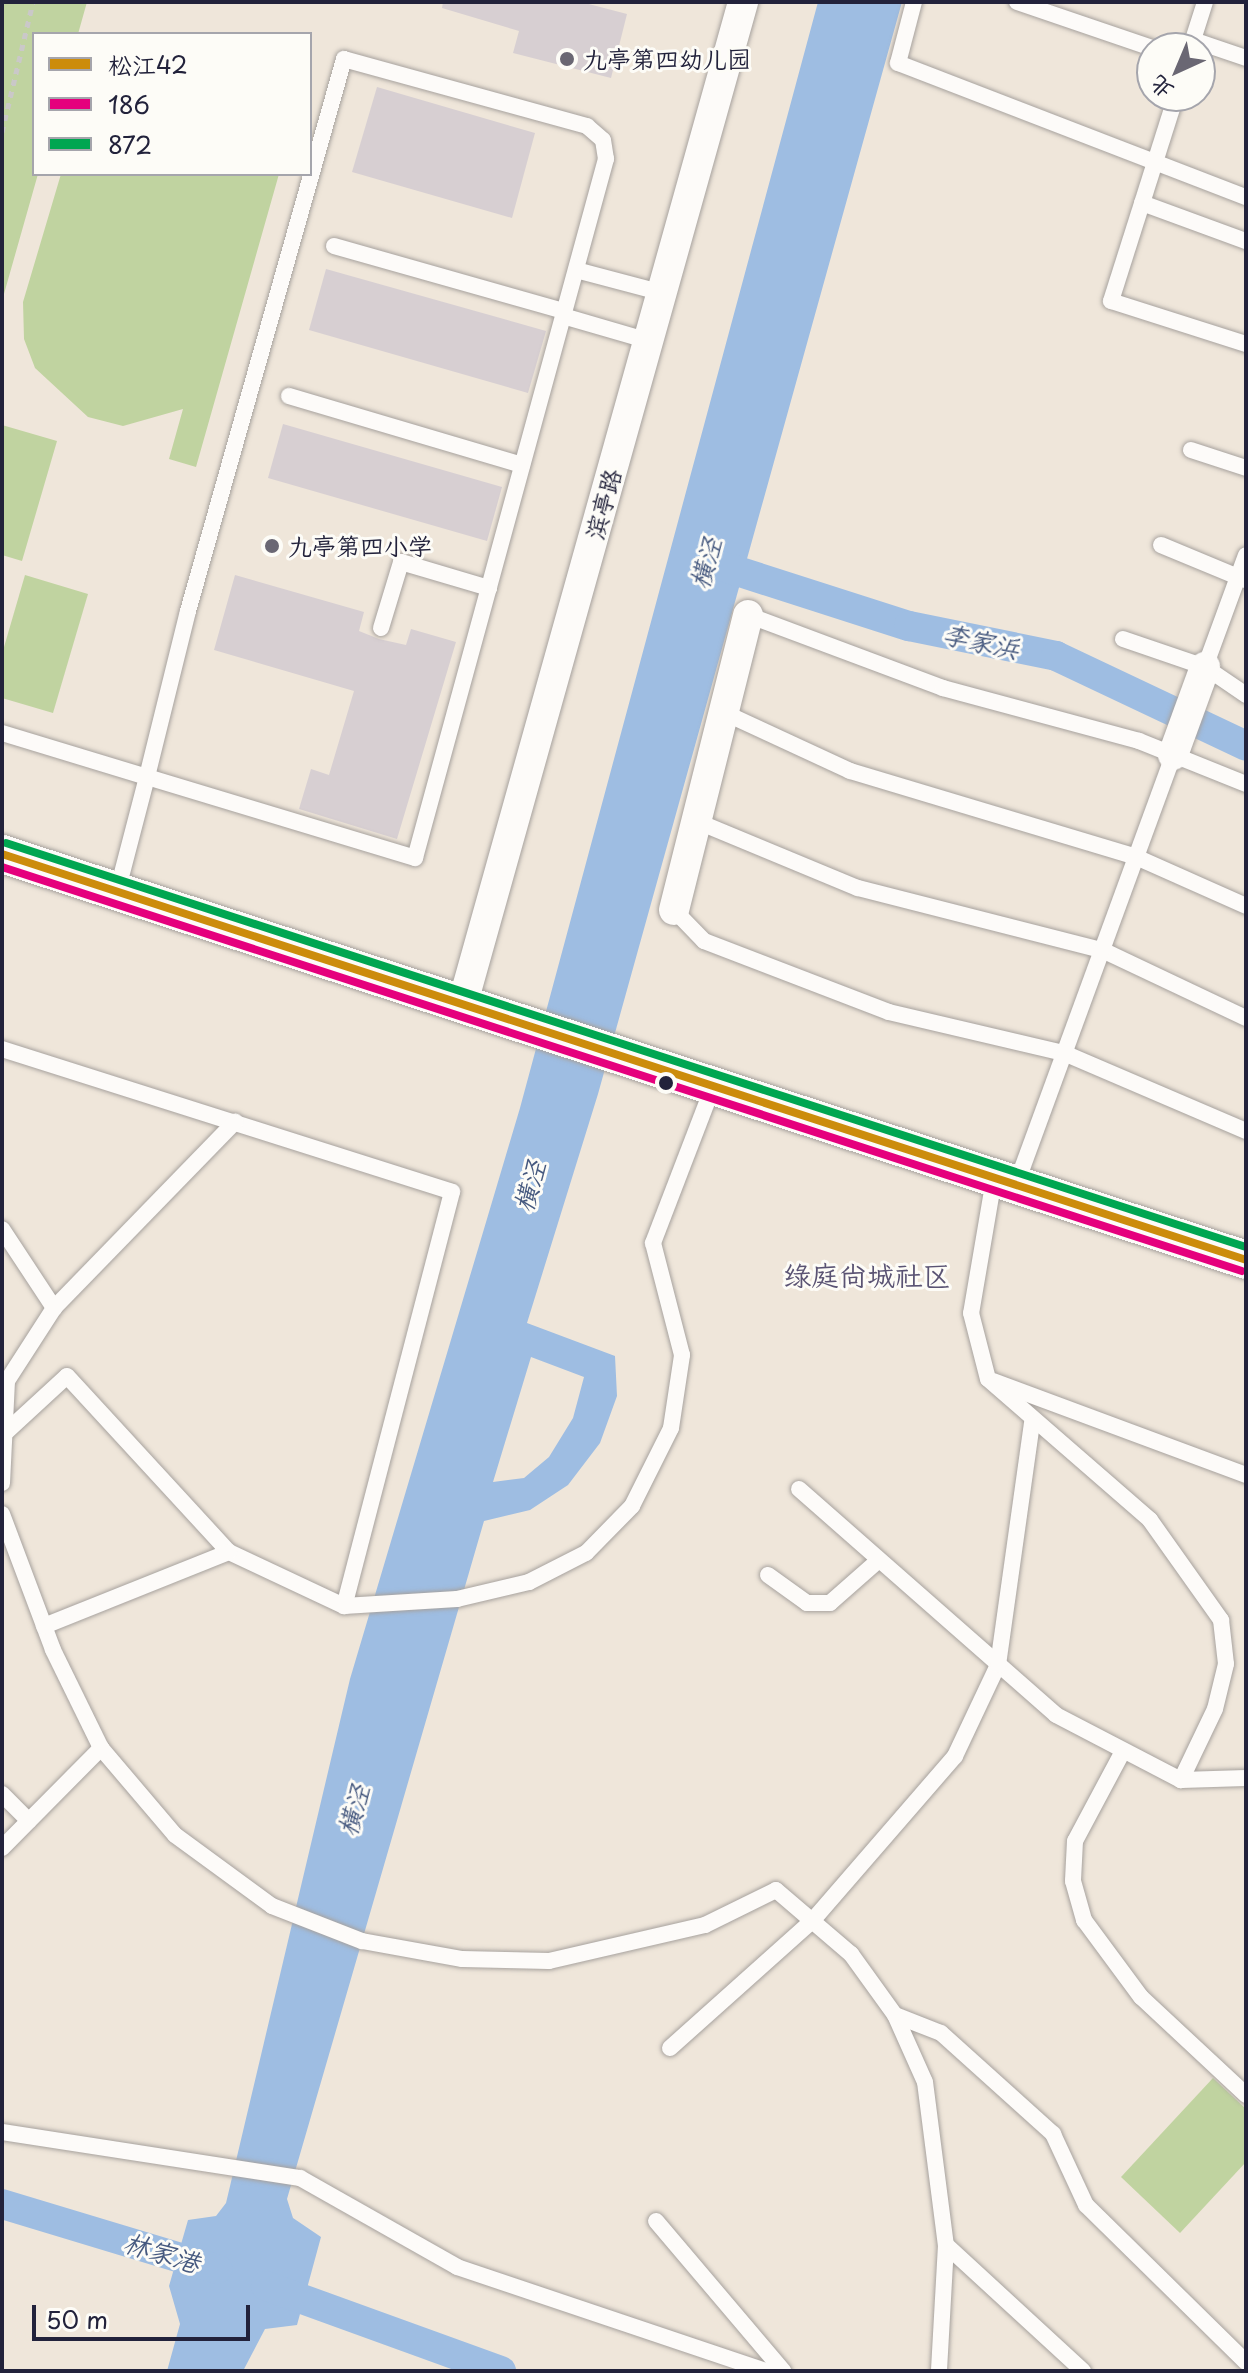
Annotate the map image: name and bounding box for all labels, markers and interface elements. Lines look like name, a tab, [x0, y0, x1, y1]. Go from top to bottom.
legend	[32, 32, 312, 176]
north arrow	[1136, 32, 1216, 112]
place label: 九亭第四幼儿园	[583, 45, 751, 73]
text: 松江42	[108, 46, 188, 82]
marker: 九亭第四幼儿园	[558, 50, 576, 68]
text: 北	[1141, 69, 1180, 108]
text: 186	[108, 86, 150, 122]
text: 872	[108, 126, 152, 162]
street label: 滨亭路	[579, 465, 627, 543]
place label: 九亭第四小学	[288, 532, 432, 560]
water label: 横泾	[683, 534, 727, 592]
marker: 九亭第四小学	[263, 537, 281, 555]
water label: 李家浜	[940, 618, 1022, 664]
unlabelled marker	[658, 1075, 674, 1091]
water label: 横泾	[507, 1157, 551, 1215]
district label: 绿庭尚城社区	[783, 1258, 951, 1292]
water label: 横泾	[331, 1781, 375, 1839]
water label: 林家港	[120, 2226, 204, 2278]
scale bar	[36, 2289, 254, 2339]
text: 50 m	[46, 2301, 108, 2337]

